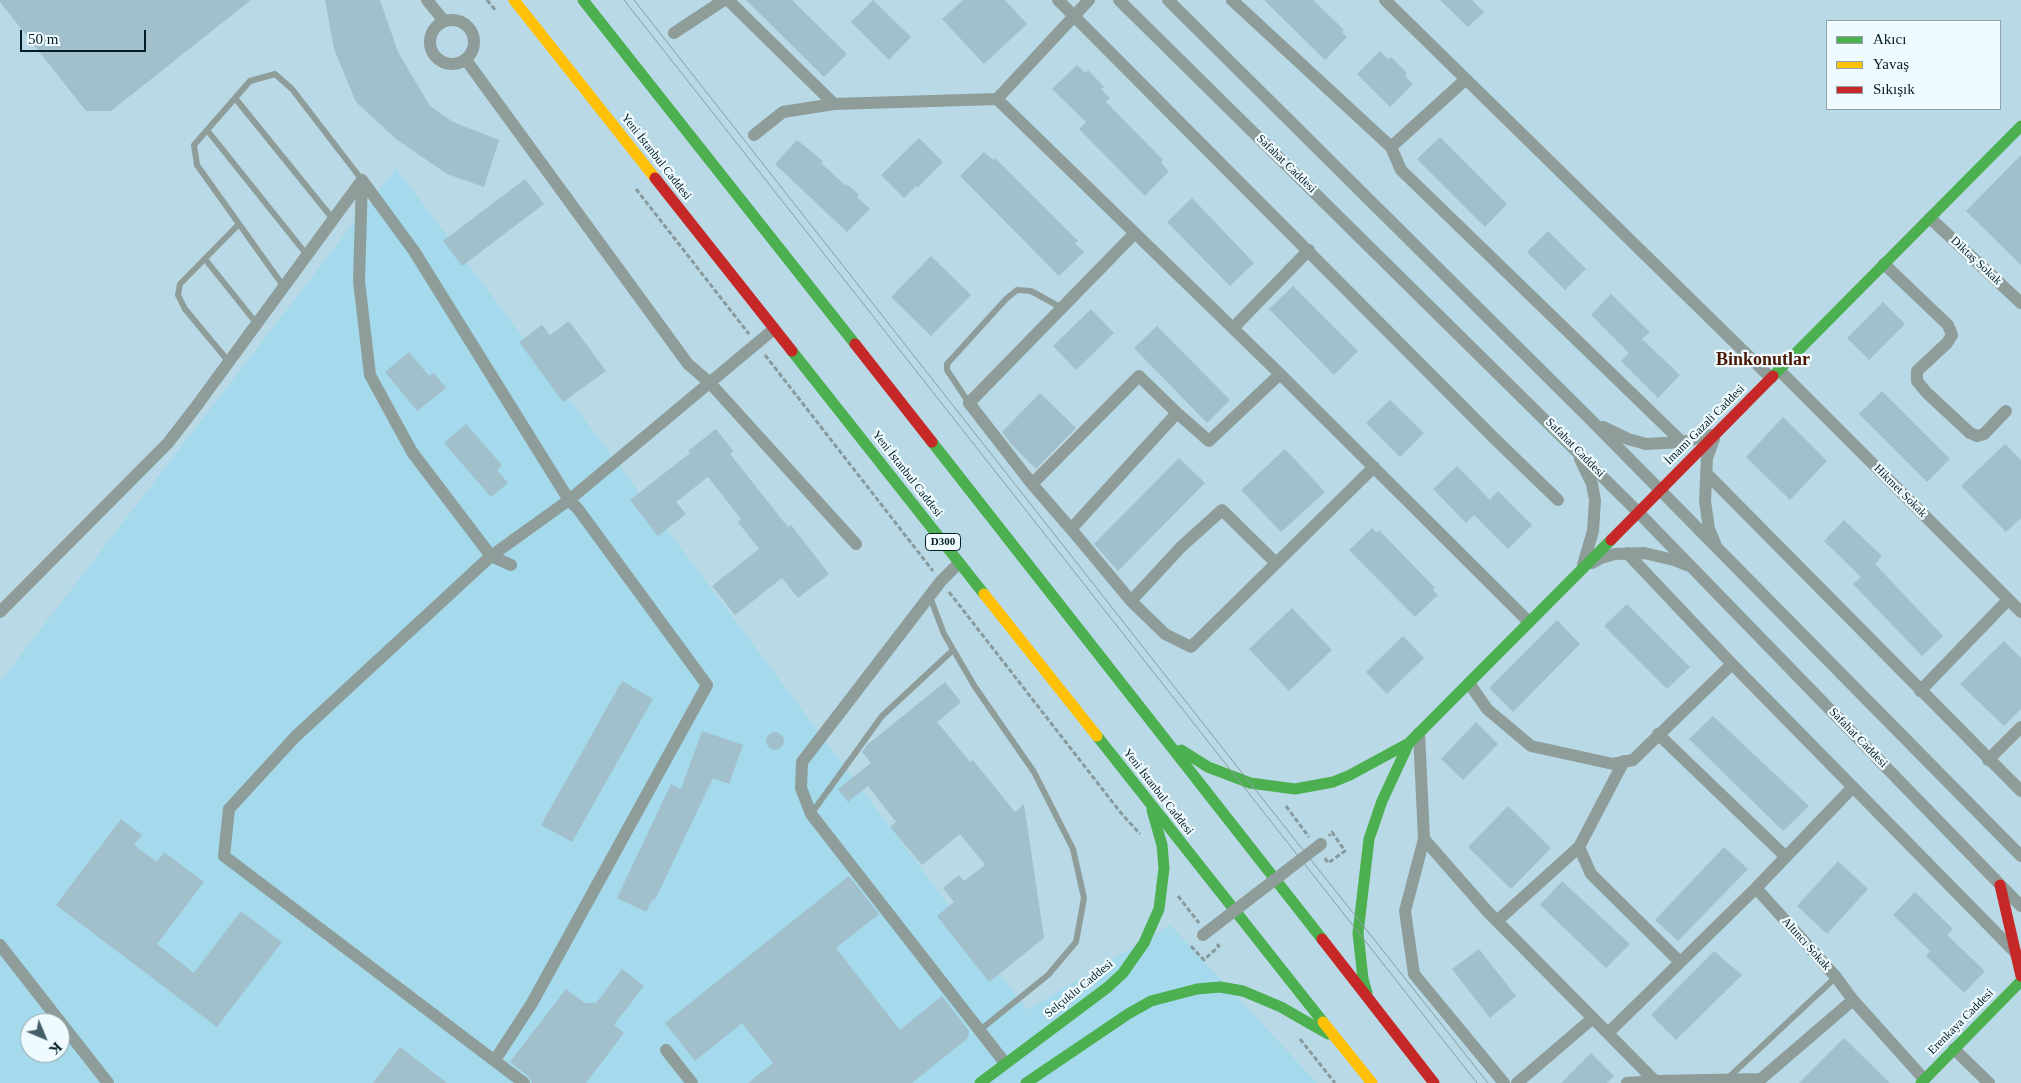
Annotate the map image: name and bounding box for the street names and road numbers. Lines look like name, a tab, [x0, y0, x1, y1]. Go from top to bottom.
street label: Yeni İstanbul Caddesi	[618, 111, 694, 203]
street label: Safahat Caddesi	[1253, 132, 1319, 196]
street label: Diktaş Sokak	[1948, 234, 2004, 288]
street label: İmamı Gazali Caddesi	[1662, 382, 1748, 468]
street label: Safahat Caddesi	[1542, 415, 1608, 481]
street label: Yeni İstanbul Caddesi	[869, 428, 945, 520]
street label: Hikmet Sokak	[1871, 462, 1929, 520]
road number: D300	[926, 534, 960, 550]
street label: Safahat Caddesi	[1826, 705, 1890, 771]
street label: Yeni İstanbul Caddesi	[1120, 746, 1196, 838]
street label: Altıncı Sokak	[1778, 915, 1834, 973]
street label: Selçuklu Caddesi	[1042, 957, 1116, 1021]
street label: Erenkaya Caddesi	[1925, 986, 1997, 1058]

